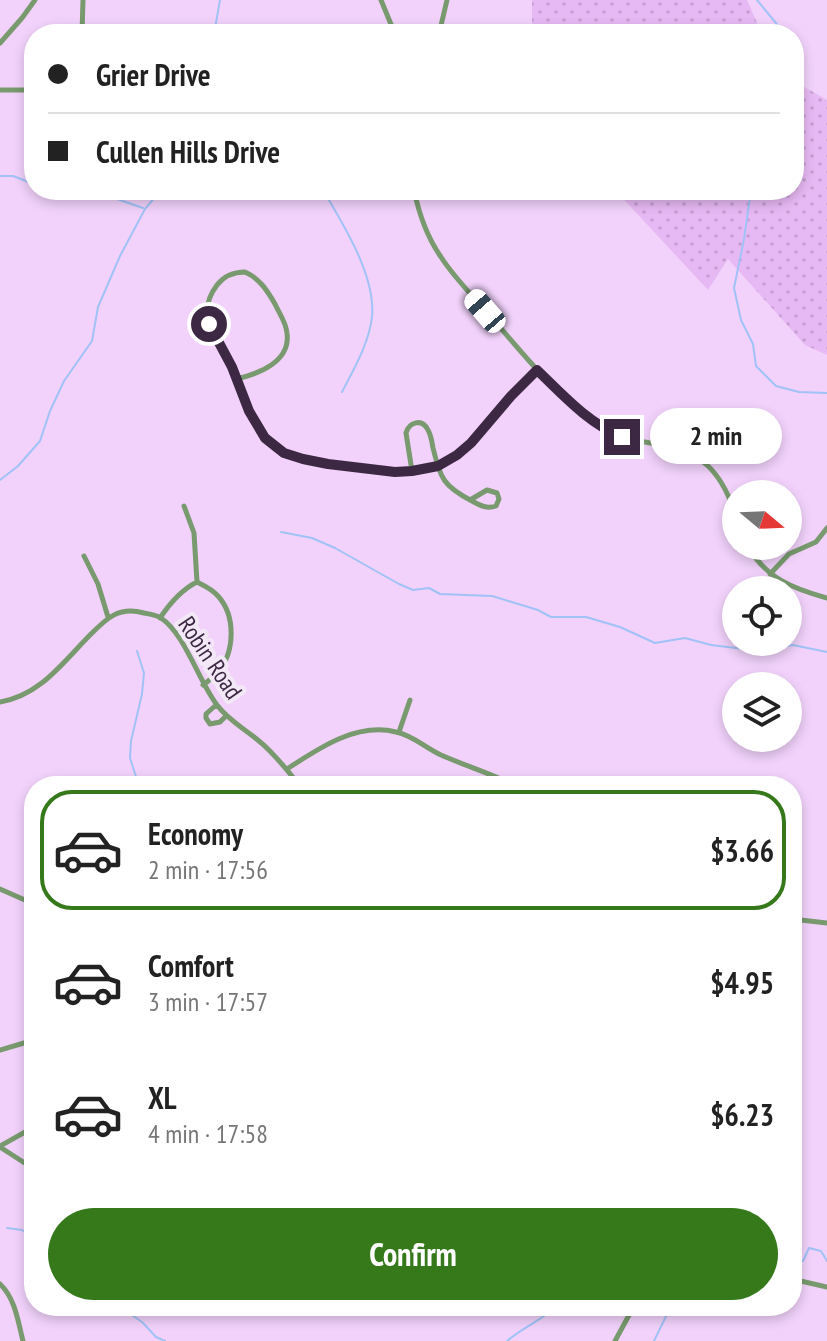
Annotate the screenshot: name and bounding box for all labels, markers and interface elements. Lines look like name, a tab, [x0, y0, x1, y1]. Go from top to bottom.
text: Grier Drive	[96, 55, 211, 94]
text: Cullen Hills Drive	[96, 132, 280, 171]
car	[460, 285, 510, 337]
route start	[191, 306, 227, 342]
callout: 2 min	[650, 409, 782, 465]
route end	[604, 419, 640, 455]
text: 2 min	[690, 419, 742, 452]
north arrow	[722, 480, 802, 560]
map controls	[722, 480, 802, 752]
button: locate	[722, 576, 802, 656]
street label: Robin Road	[172, 610, 249, 705]
button: layers	[722, 672, 802, 752]
icon: car	[52, 814, 124, 886]
text: Economy	[148, 814, 243, 853]
text: $3.66	[710, 831, 774, 870]
text: 2 min · 17:56	[148, 853, 268, 886]
icon: car	[52, 946, 124, 1018]
text: Comfort	[148, 946, 234, 985]
text: $4.95	[710, 963, 774, 1002]
text: 3 min · 17:57	[148, 985, 268, 1018]
icon: car	[52, 1078, 124, 1150]
text: XL	[148, 1078, 177, 1117]
text: $6.23	[710, 1095, 774, 1134]
text: 4 min · 17:58	[148, 1117, 268, 1150]
button: Confirm	[48, 1208, 778, 1300]

